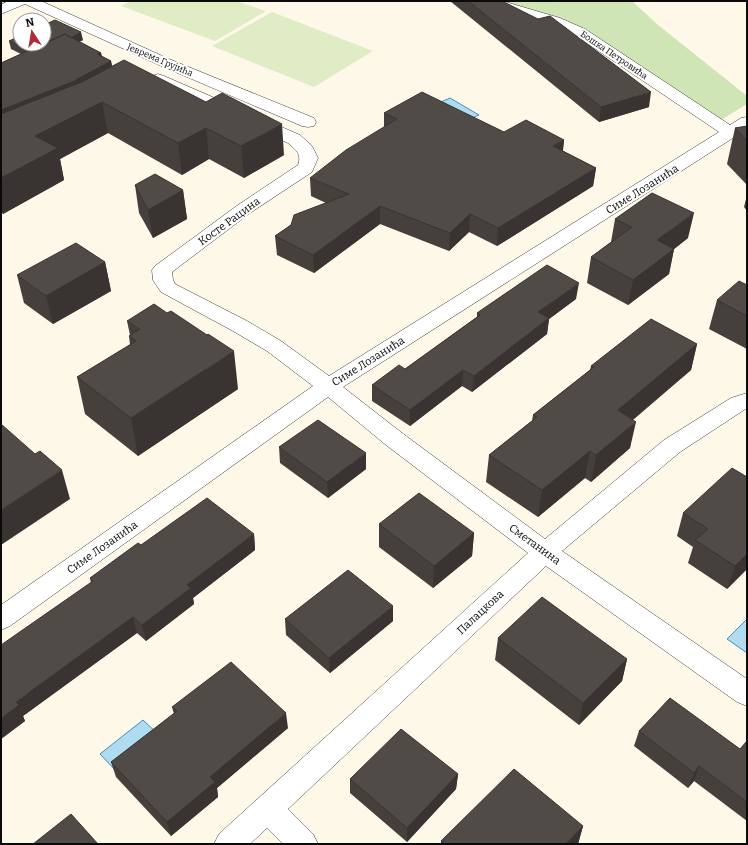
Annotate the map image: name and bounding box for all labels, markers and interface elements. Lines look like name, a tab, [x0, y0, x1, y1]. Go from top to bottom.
north arrow	[12, 12, 52, 52]
text: N	[25, 15, 36, 30]
street label: Бошка Петровића	[579, 29, 649, 81]
street label: Јеврема Грујића	[125, 41, 194, 78]
street label: Симе Лозанића	[604, 162, 681, 217]
street label: Косте Рацина	[196, 195, 263, 248]
street label: Симе Лозанића	[330, 334, 407, 389]
street label: Симе Лозанића	[64, 518, 140, 577]
street label: Сметанина	[507, 521, 563, 567]
street label: Палацкова	[454, 587, 506, 637]

